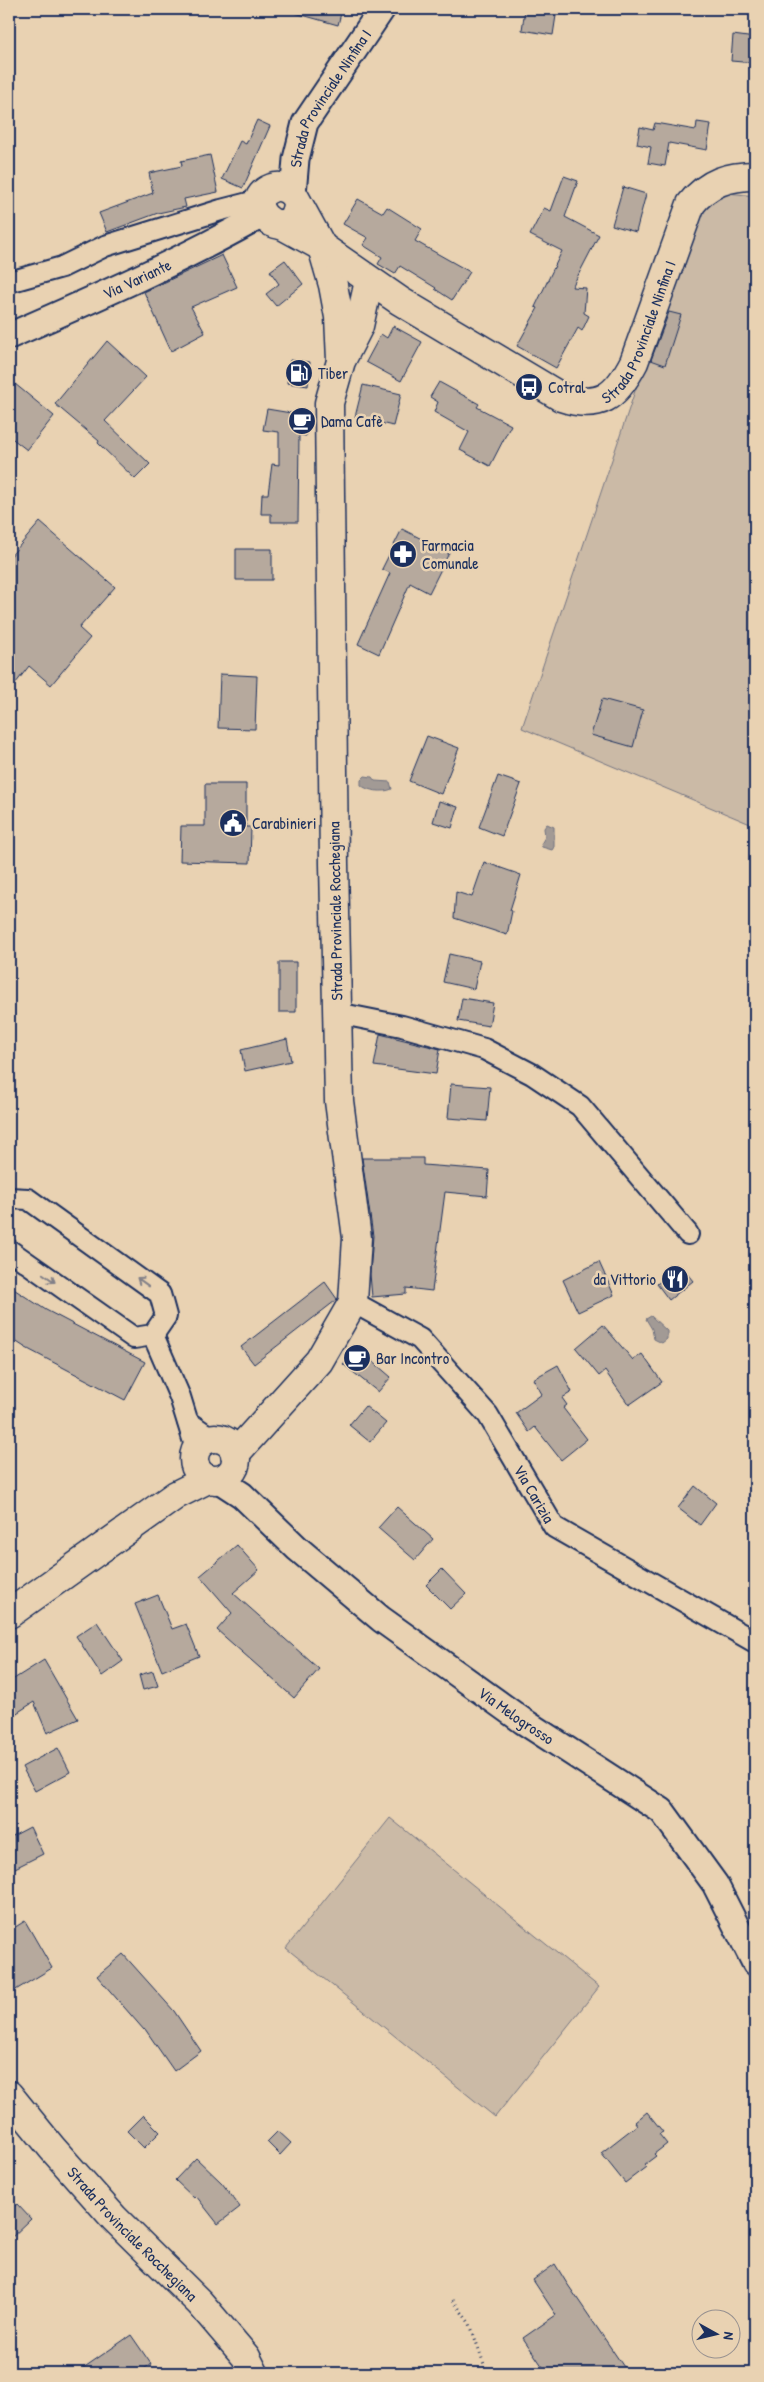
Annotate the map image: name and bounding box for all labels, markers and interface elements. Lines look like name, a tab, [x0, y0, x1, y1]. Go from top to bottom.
street label: Strada Provinciale Ninfina I	[284, 25, 376, 168]
street label: Via Variante	[99, 253, 175, 304]
street label: Strada Provinciale Ninfina I	[597, 258, 681, 409]
fuel station icon: Tiber	[284, 358, 314, 388]
place label: Tiber	[318, 362, 348, 384]
bus stop icon: Cotral	[514, 372, 544, 402]
place label: Cotral	[548, 376, 586, 398]
cafe icon: Dama Cafè	[287, 406, 317, 436]
place label: Dama Cafè	[321, 410, 383, 432]
place label: Farmacia Comunale	[421, 534, 479, 574]
pharmacy icon: Farmacia Comunale	[388, 539, 418, 569]
public building icon: Carabinieri	[218, 808, 248, 838]
place label: Carabinieri	[252, 812, 317, 834]
street label: Strada Provinciale Rocchegiana	[322, 821, 348, 1001]
restaurant icon: da Vittorio	[660, 1264, 690, 1294]
place label: da Vittorio	[594, 1268, 657, 1290]
one-way arrow	[41, 1273, 55, 1283]
one-way arrow	[136, 1277, 150, 1287]
cafe icon: Bar Incontro	[342, 1343, 372, 1373]
place label: Bar Incontro	[376, 1347, 450, 1369]
street label: Via Carizia	[509, 1461, 560, 1527]
street label: Via Melogrosso	[474, 1681, 559, 1750]
street label: Strada Provinciale Rocchegiana	[62, 2162, 203, 2306]
north arrow	[692, 2310, 742, 2360]
text: N	[719, 2331, 739, 2341]

